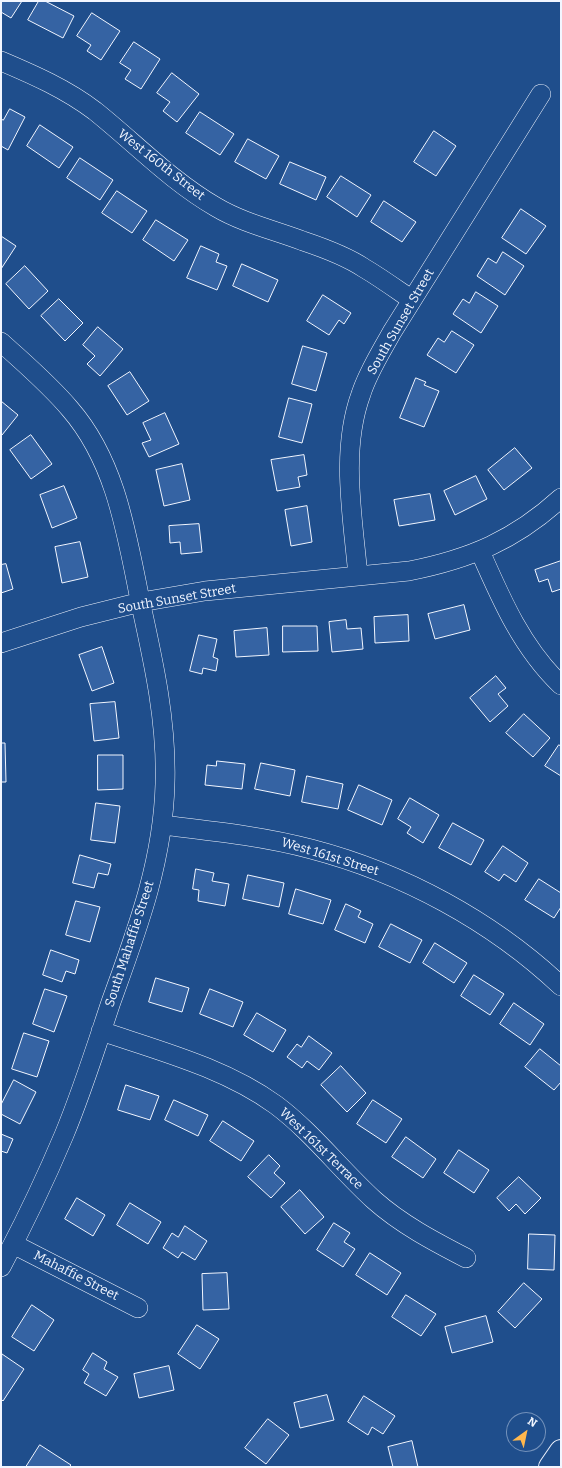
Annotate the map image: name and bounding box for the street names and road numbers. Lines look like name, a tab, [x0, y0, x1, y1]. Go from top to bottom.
street label: West 160th Street	[114, 126, 208, 204]
street label: South Sunset Street	[364, 266, 438, 378]
street label: South Sunset Street	[117, 581, 237, 617]
street label: West 161st Street	[279, 835, 381, 879]
street label: South Mahaffie Street	[102, 879, 158, 1009]
street label: West 161st Terrace	[276, 1105, 366, 1193]
street label: Mahaffie Street	[31, 1248, 121, 1304]

